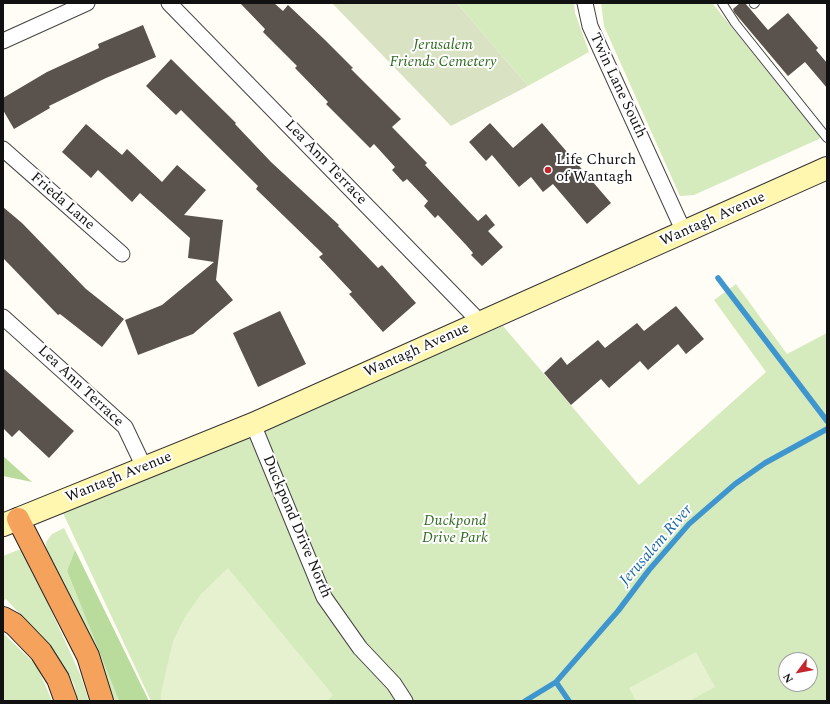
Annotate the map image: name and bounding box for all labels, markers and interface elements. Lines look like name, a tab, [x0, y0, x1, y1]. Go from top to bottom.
street label: Twin Lane South	[585, 31, 649, 141]
park label: Jerusalem Friends Cemetery	[389, 37, 497, 72]
street label: Lea Ann Terrace	[280, 117, 370, 209]
place label: Life Church of Wantagh	[556, 152, 636, 187]
marker: Life Church of Wantagh	[543, 165, 553, 175]
street label: Frieda Lane	[26, 169, 98, 235]
street label: Wantagh Avenue	[658, 189, 768, 251]
street label: Wantagh Avenue	[362, 320, 472, 382]
street label: Lea Ann Terrace	[33, 343, 127, 431]
street label: Wantagh Avenue	[63, 448, 175, 508]
street label: Duckpond Drive North	[258, 453, 334, 601]
water label: Jerusalem River	[617, 501, 697, 591]
park label: Duckpond Drive Park	[422, 513, 488, 548]
north arrow	[778, 652, 818, 692]
text: N	[779, 670, 798, 686]

